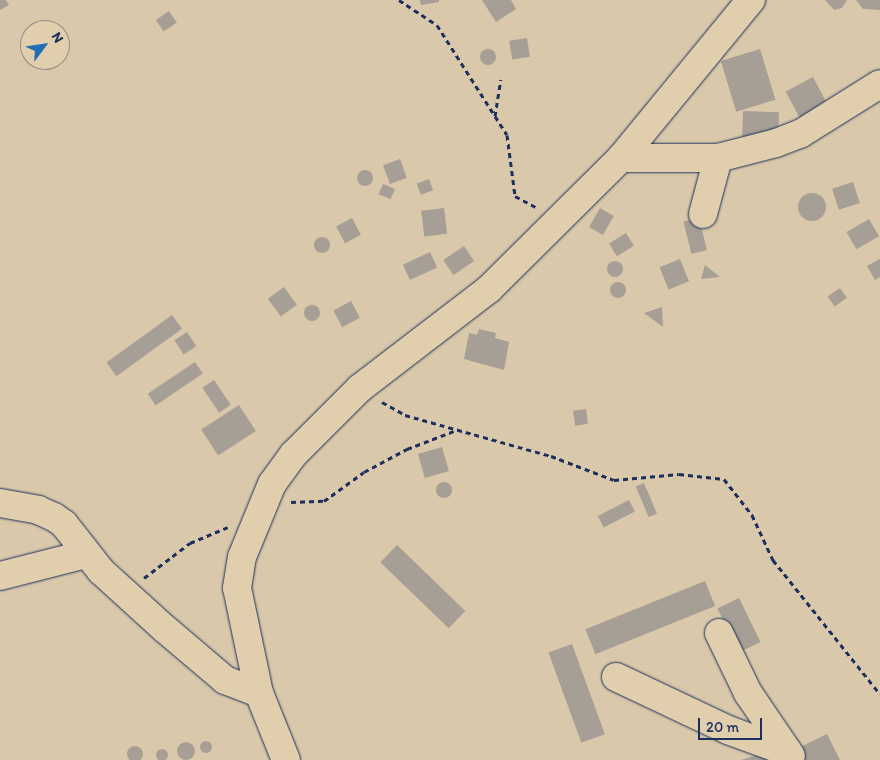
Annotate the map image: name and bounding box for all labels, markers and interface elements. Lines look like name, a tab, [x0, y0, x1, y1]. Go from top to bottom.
north arrow	[20, 20, 70, 70]
text: N	[48, 29, 67, 46]
scale bar	[700, 708, 764, 740]
text: 20 m	[706, 718, 739, 736]

